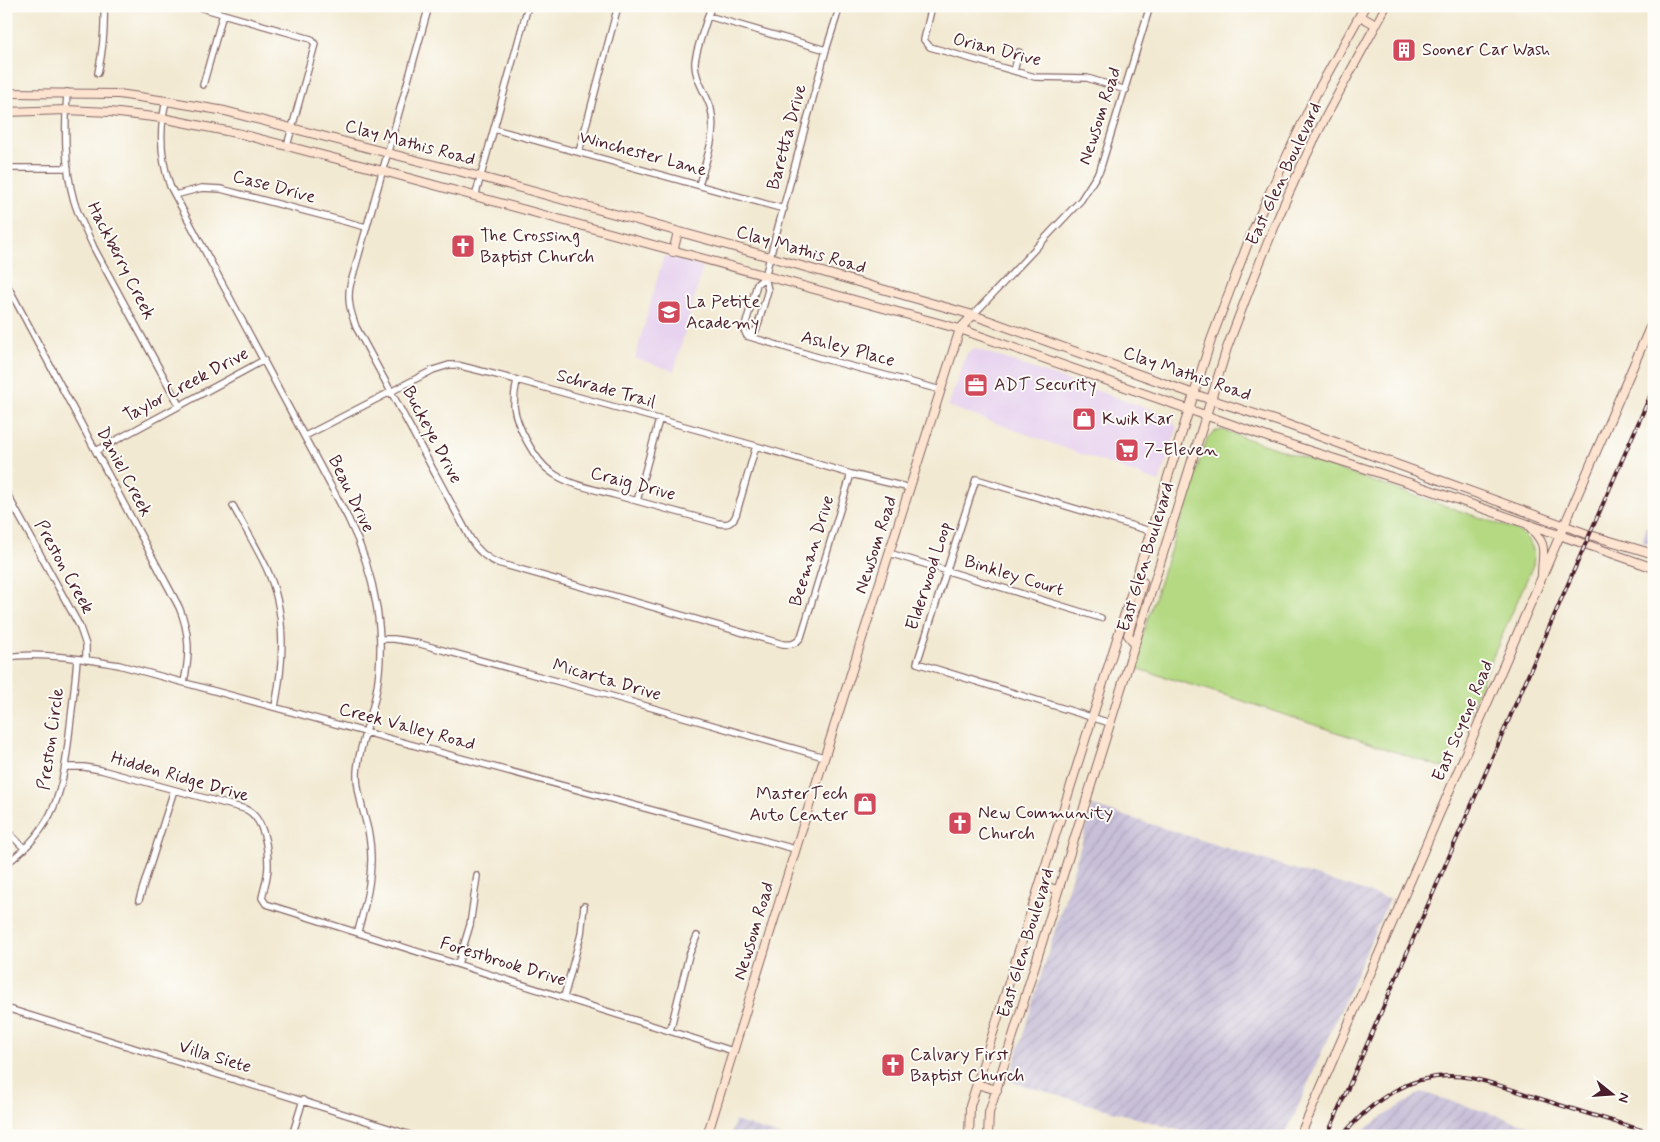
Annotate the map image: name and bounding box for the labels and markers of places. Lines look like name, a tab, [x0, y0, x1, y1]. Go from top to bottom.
building icon: Sooner Car Wash	[1391, 37, 1417, 63]
place label: Sooner Car Wash	[1422, 38, 1550, 62]
place label: The Crossing Baptist Church	[480, 224, 594, 269]
church icon: The Crossing Baptist Church	[450, 233, 476, 259]
place label: La Petite Academy	[686, 290, 760, 335]
school or university icon: La Petite Academy	[656, 299, 682, 325]
office icon: ADT Security	[963, 372, 989, 398]
place label: ADT Security	[994, 373, 1097, 397]
shop icon: Kwik Kar	[1071, 406, 1097, 432]
place label: Kwik Kar	[1102, 407, 1174, 431]
supermarket icon: 7-Eleven	[1114, 437, 1140, 463]
place label: 7-Eleven	[1144, 438, 1218, 462]
place label: MasterTech Auto Center	[749, 782, 849, 827]
shop icon: MasterTech Auto Center	[852, 791, 878, 817]
place label: New Community Church	[978, 801, 1113, 846]
church icon: New Community Church	[947, 810, 973, 836]
place label: Calvary First Baptist Church	[910, 1043, 1024, 1088]
church icon: Calvary First Baptist Church	[880, 1052, 906, 1078]

